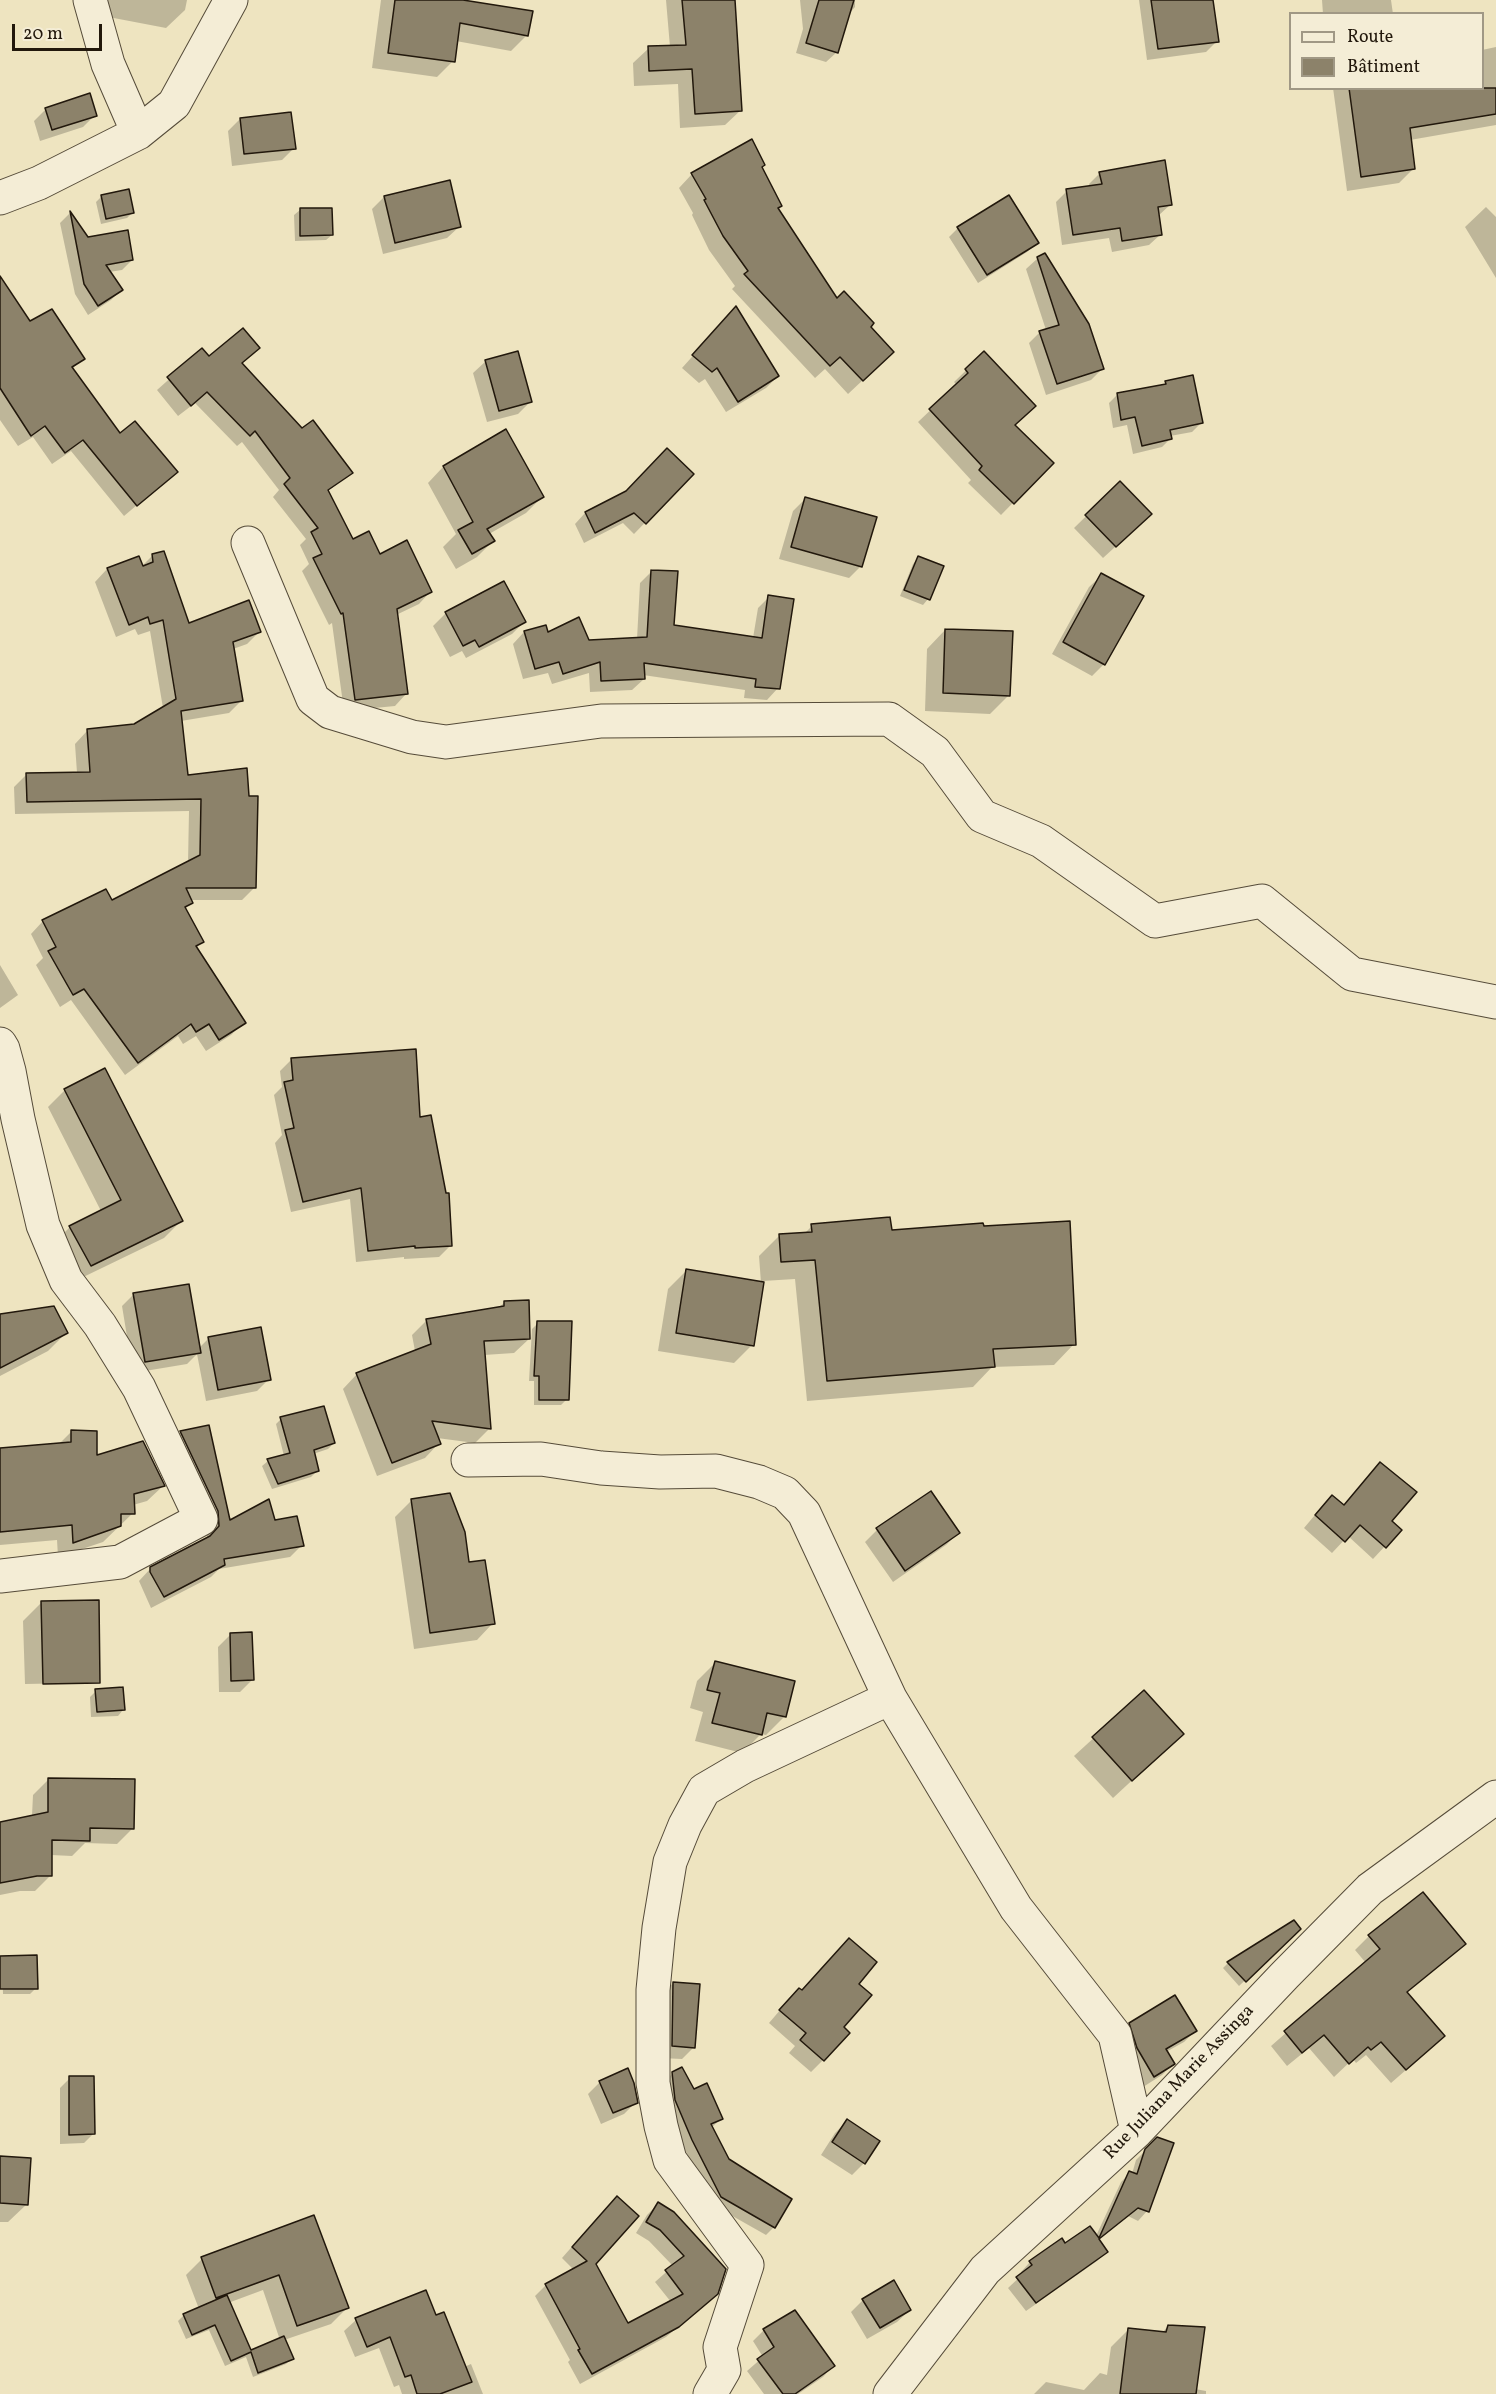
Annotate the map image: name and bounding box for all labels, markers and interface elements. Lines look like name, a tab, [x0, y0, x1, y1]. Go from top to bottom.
scale bar	[15, 12, 105, 50]
legend	[1289, 12, 1484, 90]
text: 20 m	[23, 22, 63, 47]
text: Route	[1347, 25, 1393, 50]
text: Bâtiment	[1347, 55, 1420, 80]
street label: Rue Juliana Marie Assinga	[1100, 2001, 1260, 2165]

